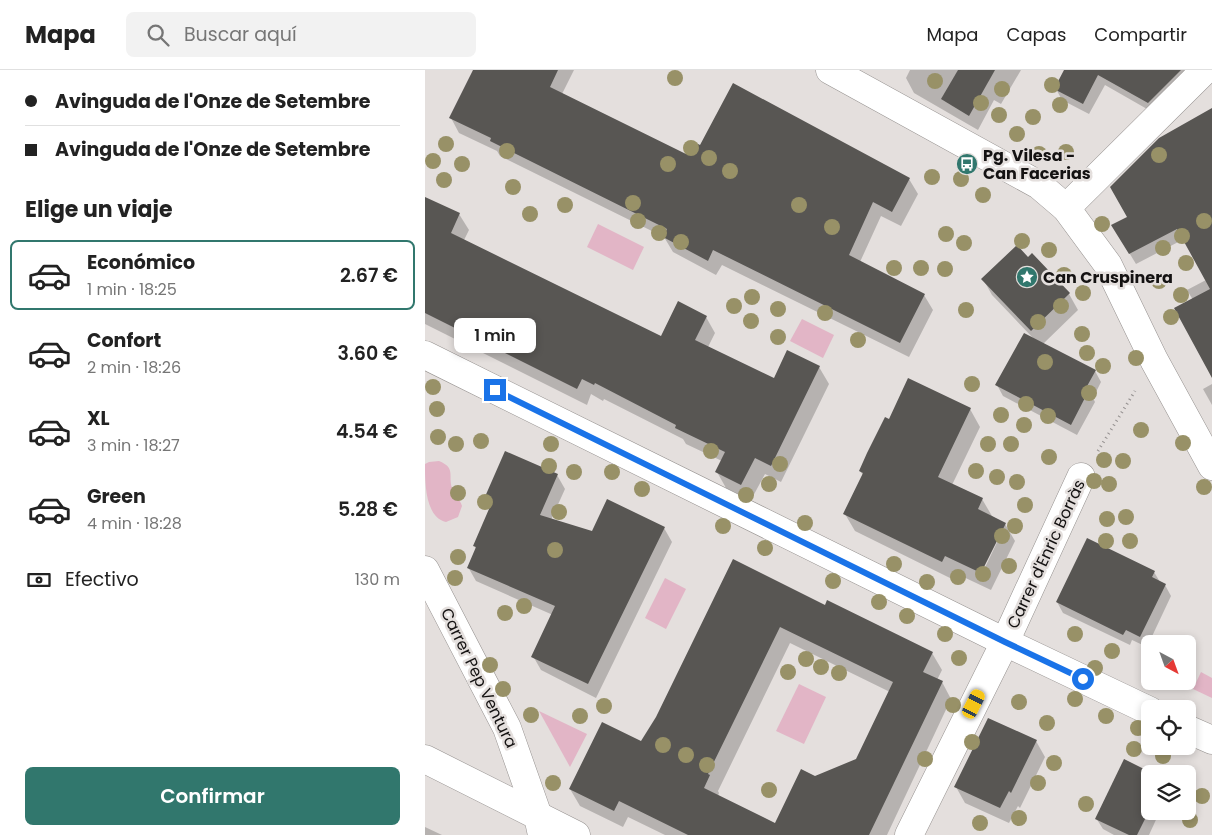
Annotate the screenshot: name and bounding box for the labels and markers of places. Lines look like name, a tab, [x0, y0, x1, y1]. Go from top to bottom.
place label: Pg. Vilesa - Can Facerias	[983, 144, 1091, 185]
bus stop icon: Pg. Vilesa - Can Facerias	[955, 152, 979, 176]
place icon: Can Cruspinera	[1015, 265, 1039, 289]
place label: Can Cruspinera	[1043, 266, 1173, 289]

